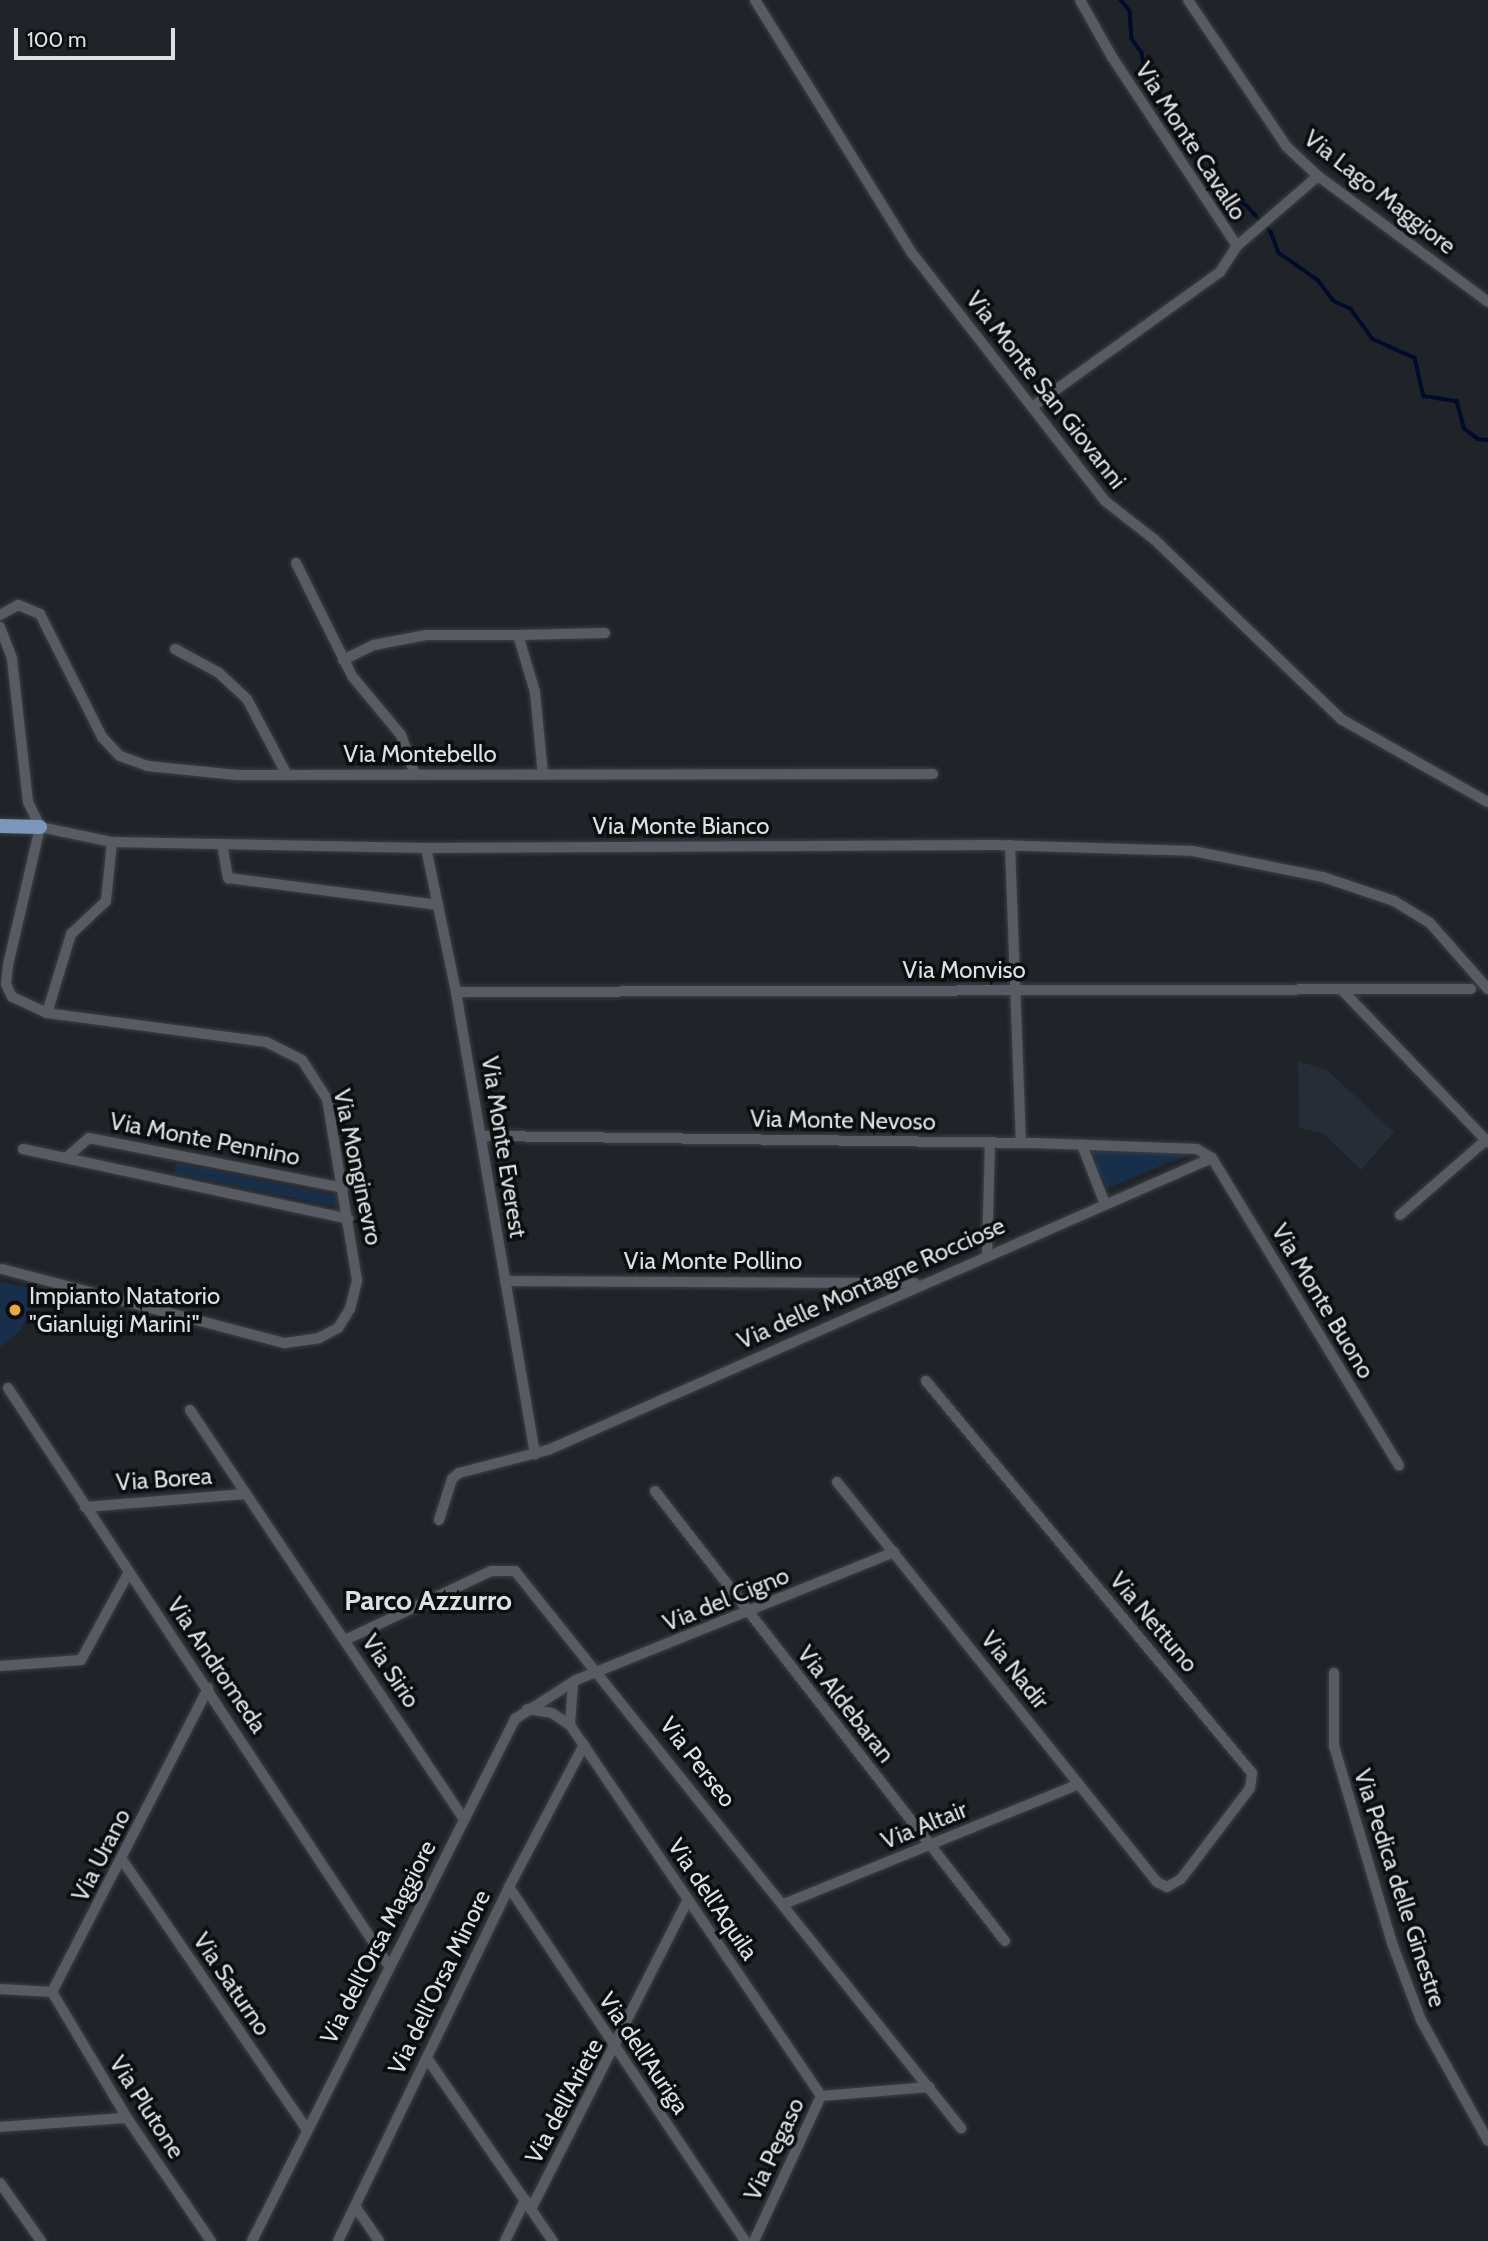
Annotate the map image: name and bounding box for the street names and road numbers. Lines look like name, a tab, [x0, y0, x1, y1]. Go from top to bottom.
street label: Via Monte Cavallo	[1129, 57, 1253, 225]
street label: Via Lago Maggiore	[1298, 124, 1462, 260]
street label: Via Monte San Giovanni	[960, 286, 1132, 494]
street label: Via Montebello	[343, 740, 497, 768]
street label: Via Monte Bianco	[592, 812, 770, 840]
street label: Via Monviso	[902, 956, 1026, 984]
street label: Via Monte Everest	[475, 1054, 533, 1240]
street label: Via Monginevro	[327, 1086, 389, 1248]
street label: Via Monte Nevoso	[750, 1104, 936, 1136]
street label: Via Monte Pennino	[107, 1106, 303, 1172]
street label: Via delle Montagne Rocciose	[733, 1211, 1009, 1355]
street label: Via Monte Buono	[1265, 1218, 1381, 1384]
street label: Via Monte Pollino	[624, 1247, 802, 1275]
street label: Via Borea	[115, 1461, 213, 1497]
street label: Via del Cigno	[659, 1561, 793, 1637]
street label: Via Nettuno	[1104, 1566, 1204, 1678]
street label: Via Andromeda	[161, 1592, 273, 1738]
street label: Via Nadir	[975, 1625, 1055, 1715]
street label: Via Sirio	[356, 1629, 426, 1713]
street label: Via Aldebaran	[791, 1640, 901, 1768]
street label: Via Perseo	[654, 1711, 742, 1813]
street label: Via Pedica delle Ginestre	[1348, 1765, 1452, 2011]
street label: Via Altair	[877, 1795, 971, 1855]
street label: Via Urano	[65, 1804, 137, 1906]
street label: Via dell'Aquila	[662, 1833, 764, 1965]
street label: Via dell'Orsa Maggiore	[314, 1836, 442, 2048]
street label: Via dell'Orsa Minore	[382, 1885, 496, 2079]
street label: Via Saturno	[187, 1927, 277, 2041]
street label: Via dell'Auriga	[593, 1987, 695, 2119]
street label: Via dell'Ariete	[519, 2034, 609, 2168]
street label: Via Plutone	[103, 2050, 191, 2164]
street label: Via Pegaso	[738, 2093, 810, 2205]

